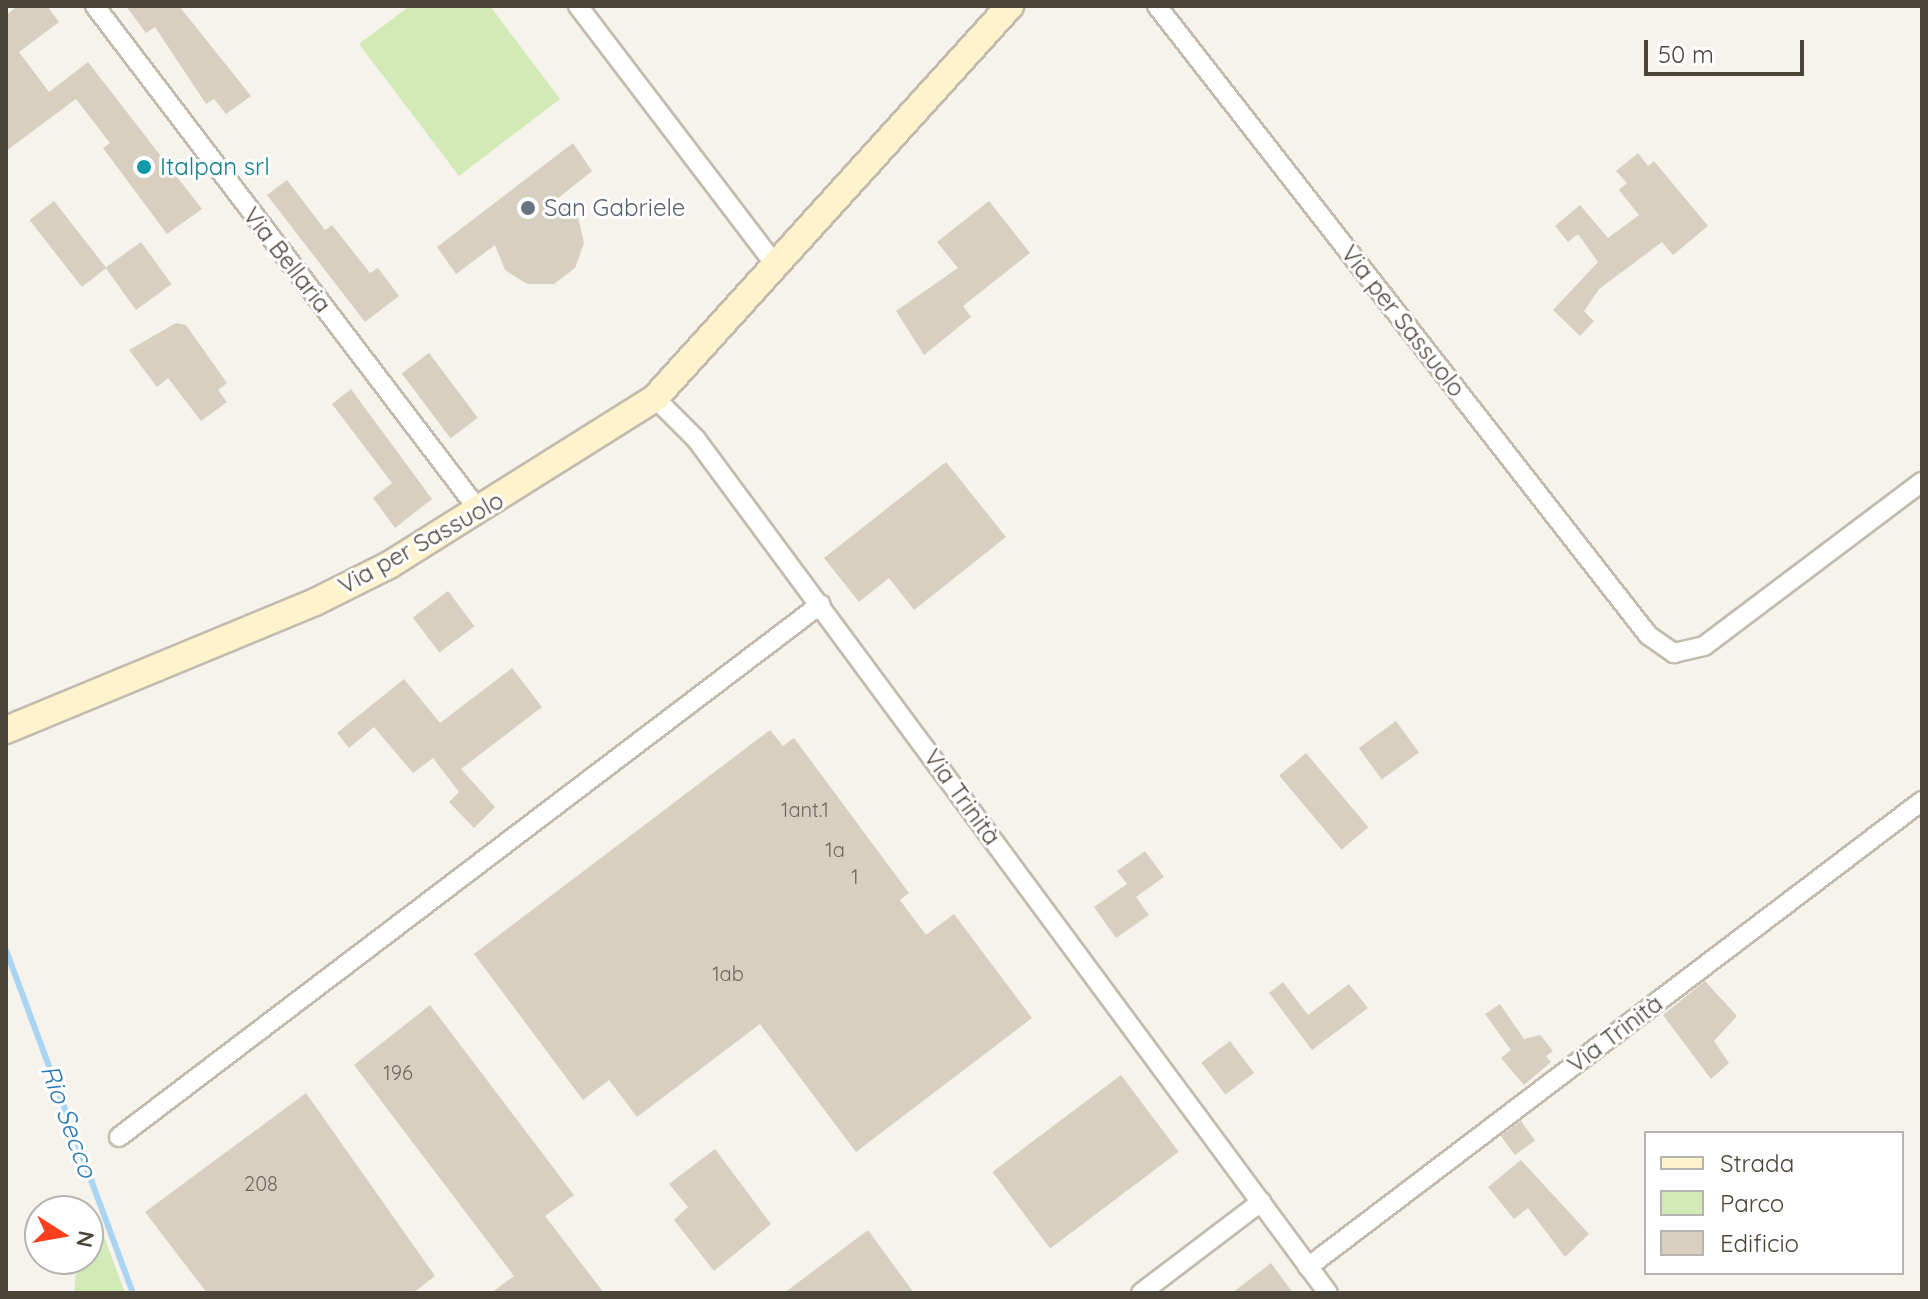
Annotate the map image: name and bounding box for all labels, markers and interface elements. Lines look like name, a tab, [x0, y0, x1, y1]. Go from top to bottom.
scale bar	[1648, 24, 1808, 74]
text: 50 m	[1658, 39, 1714, 69]
place label: Italpan srl	[160, 153, 270, 181]
marker: Italpan srl	[135, 158, 153, 176]
place label: San Gabriele	[544, 194, 685, 222]
marker: San Gabriele	[519, 199, 537, 217]
street label: Via Bellaria	[237, 202, 337, 318]
street label: Via per Sassuolo	[1335, 239, 1471, 403]
street label: Via per Sassuolo	[333, 486, 509, 600]
street label: Via Trinità	[918, 744, 1006, 850]
house number: 1ant.1	[781, 797, 829, 821]
house number: 1a	[825, 837, 845, 861]
house number: 1	[851, 864, 859, 888]
house number: 1ab	[712, 961, 744, 985]
street label: Via Trinità	[1562, 989, 1668, 1079]
water label: Rio Secco	[34, 1060, 104, 1182]
house number: 196	[383, 1060, 413, 1084]
legend	[1644, 1131, 1904, 1275]
text: Strada	[1720, 1148, 1794, 1178]
house number: 208	[244, 1171, 278, 1195]
text: Parco	[1720, 1188, 1784, 1218]
north arrow	[24, 1195, 104, 1275]
text: Edificio	[1720, 1228, 1799, 1258]
text: N	[70, 1229, 101, 1250]

